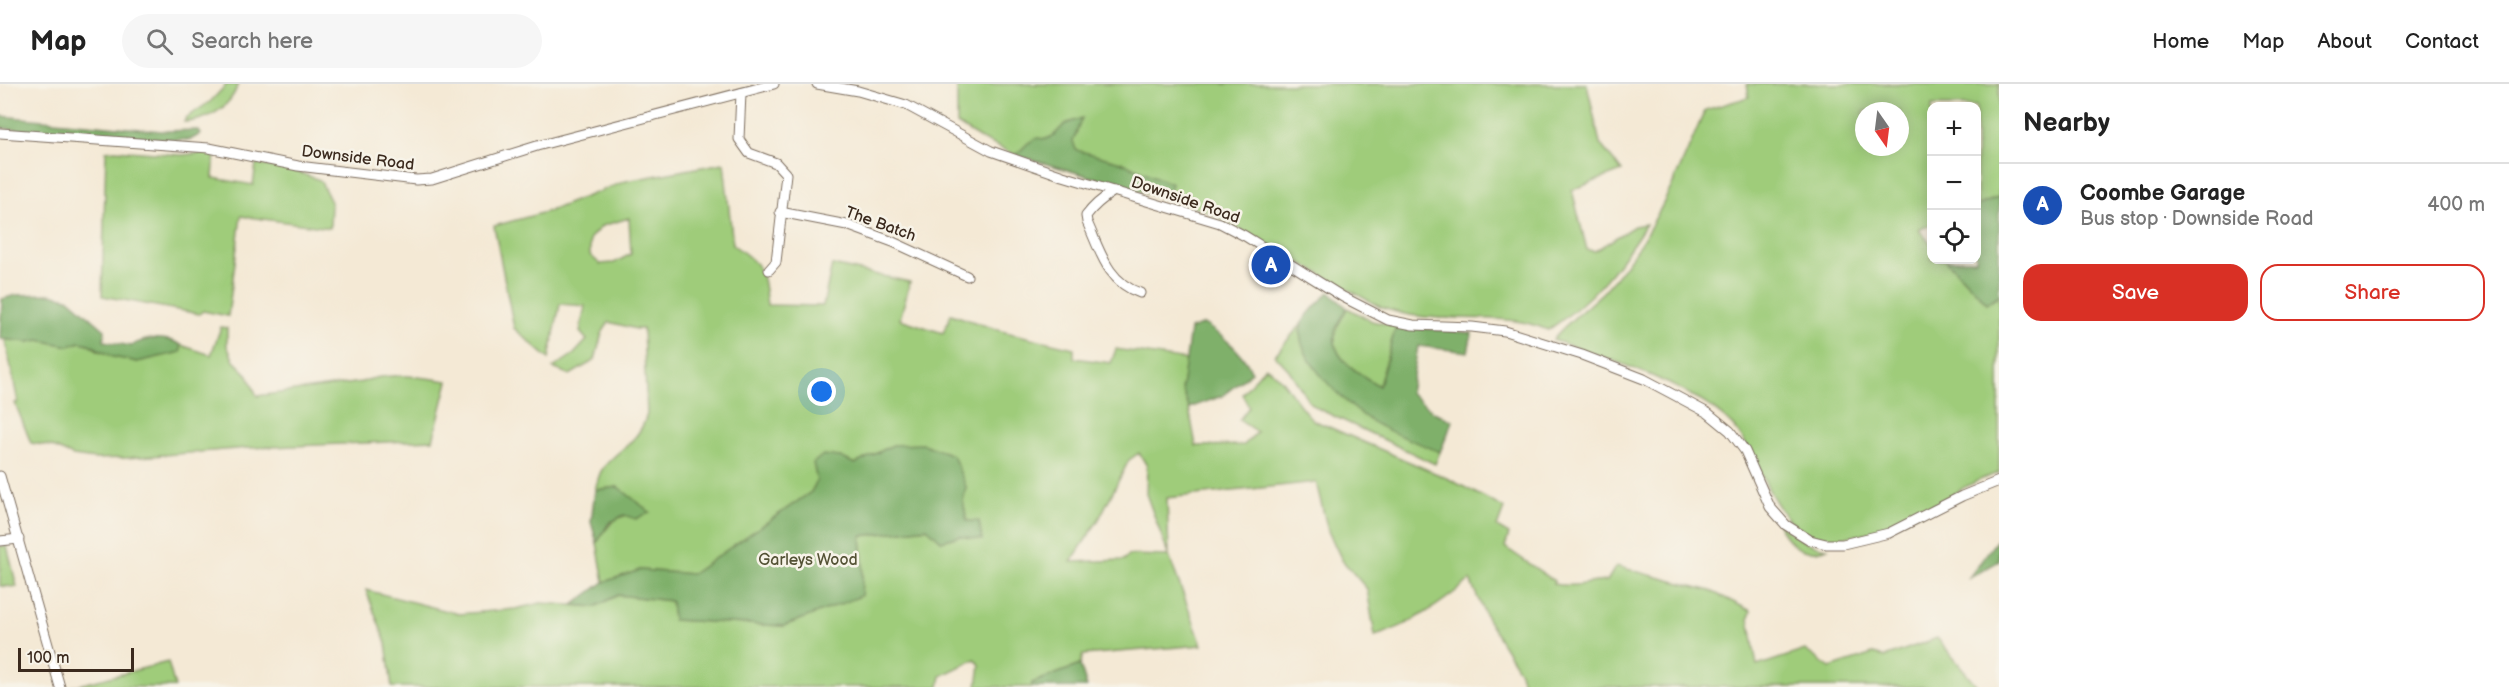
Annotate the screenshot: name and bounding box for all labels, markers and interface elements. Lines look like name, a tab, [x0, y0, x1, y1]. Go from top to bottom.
search box	[122, 14, 542, 68]
text: Map	[30, 25, 86, 58]
icon: search	[143, 25, 176, 58]
text: Search here	[191, 28, 313, 55]
text: Home	[2152, 29, 2209, 54]
text: Map	[2242, 29, 2284, 54]
text: About	[2317, 29, 2372, 54]
text: Contact	[2405, 29, 2479, 54]
north arrow	[1855, 102, 1909, 156]
map controls	[1927, 102, 1981, 264]
button: +	[1927, 102, 1981, 156]
text: Nearby	[2023, 108, 2110, 139]
street label: Downside Road	[300, 142, 415, 175]
button: −	[1927, 156, 1981, 210]
street label: Downside Road	[1129, 173, 1242, 228]
text: Coombe Garage	[2080, 180, 2245, 207]
text: A	[2036, 193, 2049, 217]
text: 400 m	[2427, 193, 2485, 217]
street label: The Batch	[843, 203, 918, 246]
text: Bus stop · Downside Road	[2080, 207, 2313, 231]
button: locate	[1927, 210, 1981, 264]
pin: A	[1252, 242, 1290, 288]
button: Save	[2023, 264, 2248, 321]
button: Share	[2260, 264, 2485, 321]
your location	[807, 377, 836, 406]
park label: Garleys Wood	[758, 551, 858, 570]
scale bar	[18, 645, 134, 672]
text: 100 m	[27, 649, 70, 668]

